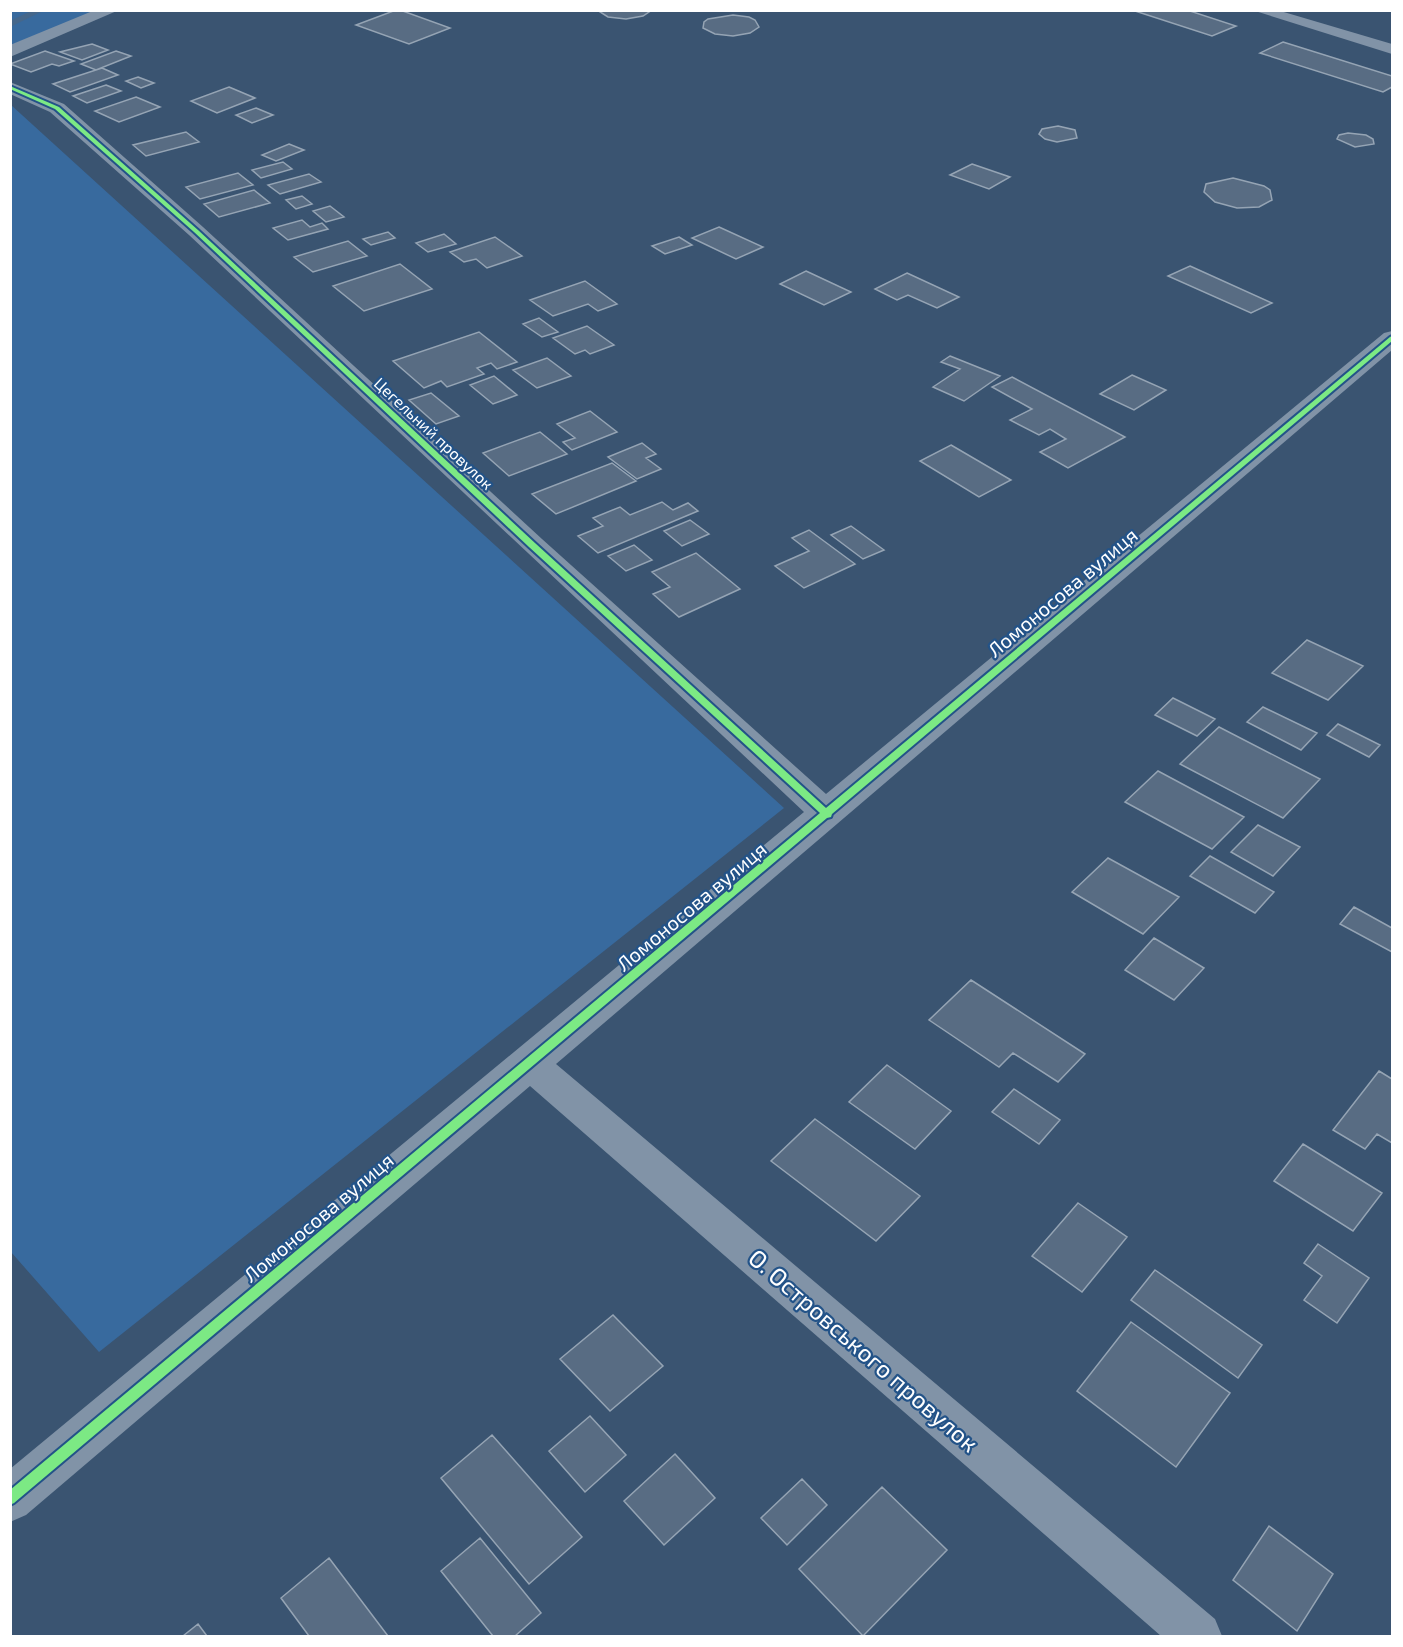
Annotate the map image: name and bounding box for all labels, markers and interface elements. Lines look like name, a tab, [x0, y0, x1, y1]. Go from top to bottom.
street label: Цегельний провулок	[370, 373, 498, 494]
street label: Ломоносова вулиця	[982, 522, 1142, 662]
street label: Ломоносова вулиця	[611, 836, 771, 976]
street label: Ломоносова вулиця	[238, 1147, 398, 1287]
street label: O. Островського провулок	[743, 1242, 985, 1458]

